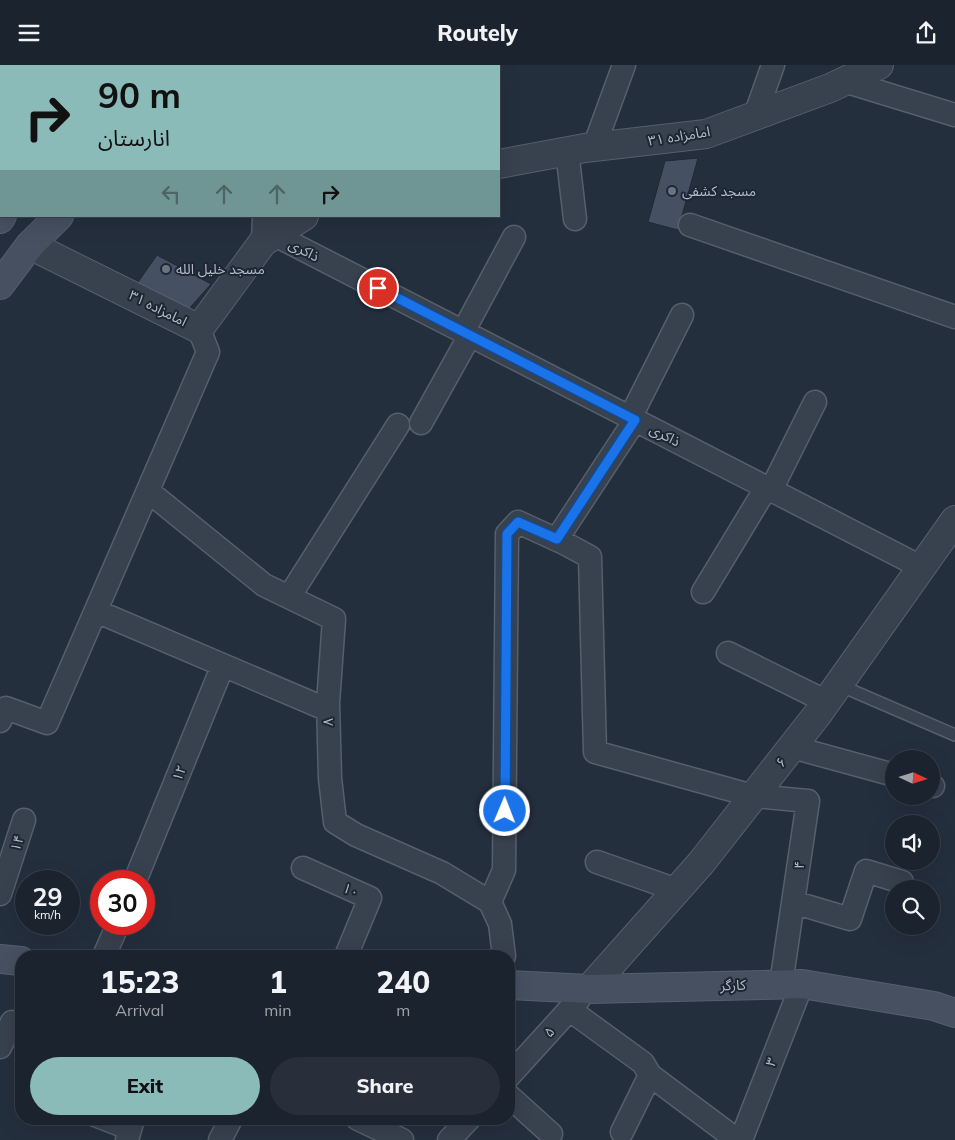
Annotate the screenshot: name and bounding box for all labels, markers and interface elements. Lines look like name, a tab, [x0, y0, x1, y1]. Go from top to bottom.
icon: menu	[15, 19, 43, 47]
text: Routely	[437, 19, 518, 47]
icon: share	[912, 19, 940, 47]
text: 90 m	[98, 73, 181, 117]
icon: right	[15, 85, 80, 150]
street label: امامزاده ۳۱	[647, 122, 711, 150]
text: انارستان	[98, 124, 170, 152]
icon: left	[157, 180, 185, 208]
icon: ahead	[210, 180, 238, 208]
icon: ahead	[263, 180, 291, 208]
icon: right	[316, 180, 344, 208]
place label: مسجد کشفی	[682, 182, 756, 200]
marker: مسجد کشفی	[666, 185, 678, 197]
street label: ذاکری	[286, 235, 323, 265]
place label: مسجد خلیل الله	[176, 260, 265, 278]
marker: مسجد خلیل الله	[160, 263, 172, 275]
pin	[357, 267, 399, 309]
icon: arrive	[364, 274, 392, 302]
street label: امامزاده ۳۱	[126, 286, 190, 330]
street label: ذاکری	[647, 420, 684, 450]
street label: ۸	[319, 718, 337, 726]
north arrow	[885, 750, 940, 805]
map controls	[885, 750, 940, 935]
street label: ۶	[771, 753, 791, 771]
street label: ۱۲	[168, 762, 190, 784]
position arrow	[478, 784, 530, 836]
button: sound	[885, 815, 940, 870]
street label: ۱۴	[6, 833, 28, 853]
street label: ۴	[790, 860, 808, 870]
speed limit sign: 30	[90, 870, 155, 935]
street label: ۱۰	[340, 878, 362, 902]
button: search	[885, 880, 940, 935]
text: 29	[32, 881, 63, 912]
text: km/h	[34, 907, 61, 922]
text: 15:23	[100, 963, 180, 1001]
text: 1	[269, 963, 287, 1001]
text: 240	[376, 963, 430, 1001]
street label: کارگر	[719, 976, 746, 994]
text: Arrival	[115, 1000, 164, 1020]
text: min	[264, 1000, 292, 1020]
text: m	[396, 1000, 410, 1020]
street label: ۵	[540, 1023, 558, 1041]
street label: ۳	[761, 1055, 781, 1069]
button: Exit	[30, 1057, 260, 1115]
button: Share	[270, 1057, 500, 1115]

